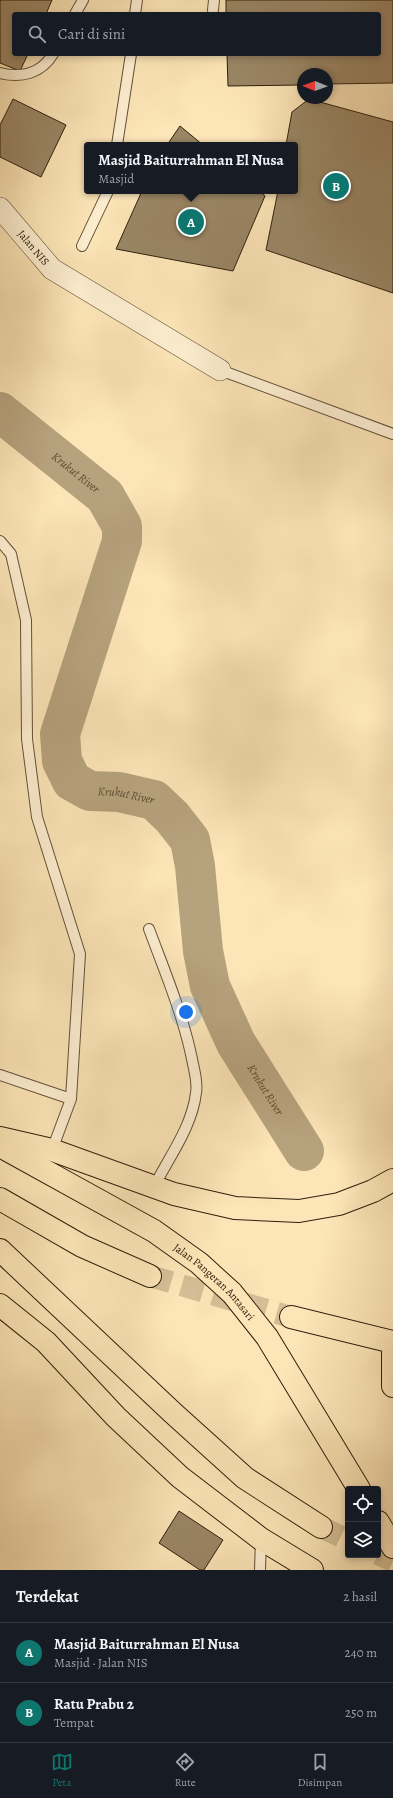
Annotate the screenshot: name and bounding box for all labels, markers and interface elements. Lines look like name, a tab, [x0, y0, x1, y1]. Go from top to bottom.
search box	[12, 12, 381, 56]
icon: search	[26, 23, 48, 45]
text: Cari di sini	[58, 24, 125, 44]
north arrow	[297, 68, 333, 104]
popup	[84, 142, 298, 194]
text: Masjid Baiturrahman El Nusa	[98, 150, 284, 170]
text: Masjid	[98, 170, 134, 187]
pin: B	[323, 171, 349, 201]
pin: A	[178, 207, 204, 237]
street label: Jalan NIS	[14, 227, 53, 269]
water label: Krukut River	[48, 448, 104, 497]
water label: Krukut River	[97, 783, 157, 808]
your location	[176, 1002, 196, 1022]
water label: Krukut River	[243, 1061, 288, 1119]
street label: Jalan Pangeran Antasari	[170, 1240, 258, 1323]
map controls	[345, 1486, 381, 1558]
button: locate	[345, 1486, 381, 1522]
button: layers	[345, 1522, 381, 1558]
text: Terdekat	[16, 1585, 79, 1608]
text: 2 hasil	[343, 1588, 377, 1605]
text: Masjid Baiturrahman El Nusa	[54, 1634, 240, 1654]
text: A	[25, 1644, 33, 1661]
text: 240 m	[345, 1644, 377, 1661]
text: Masjid · Jalan NIS	[54, 1654, 148, 1671]
text: Ratu Prabu 2	[54, 1694, 134, 1714]
text: B	[25, 1704, 33, 1721]
text: 250 m	[345, 1704, 377, 1721]
text: Tempat	[54, 1714, 94, 1731]
tab: Peta	[51, 1751, 73, 1790]
tab: Rute	[174, 1751, 196, 1790]
tab: Disimpan	[298, 1751, 342, 1790]

